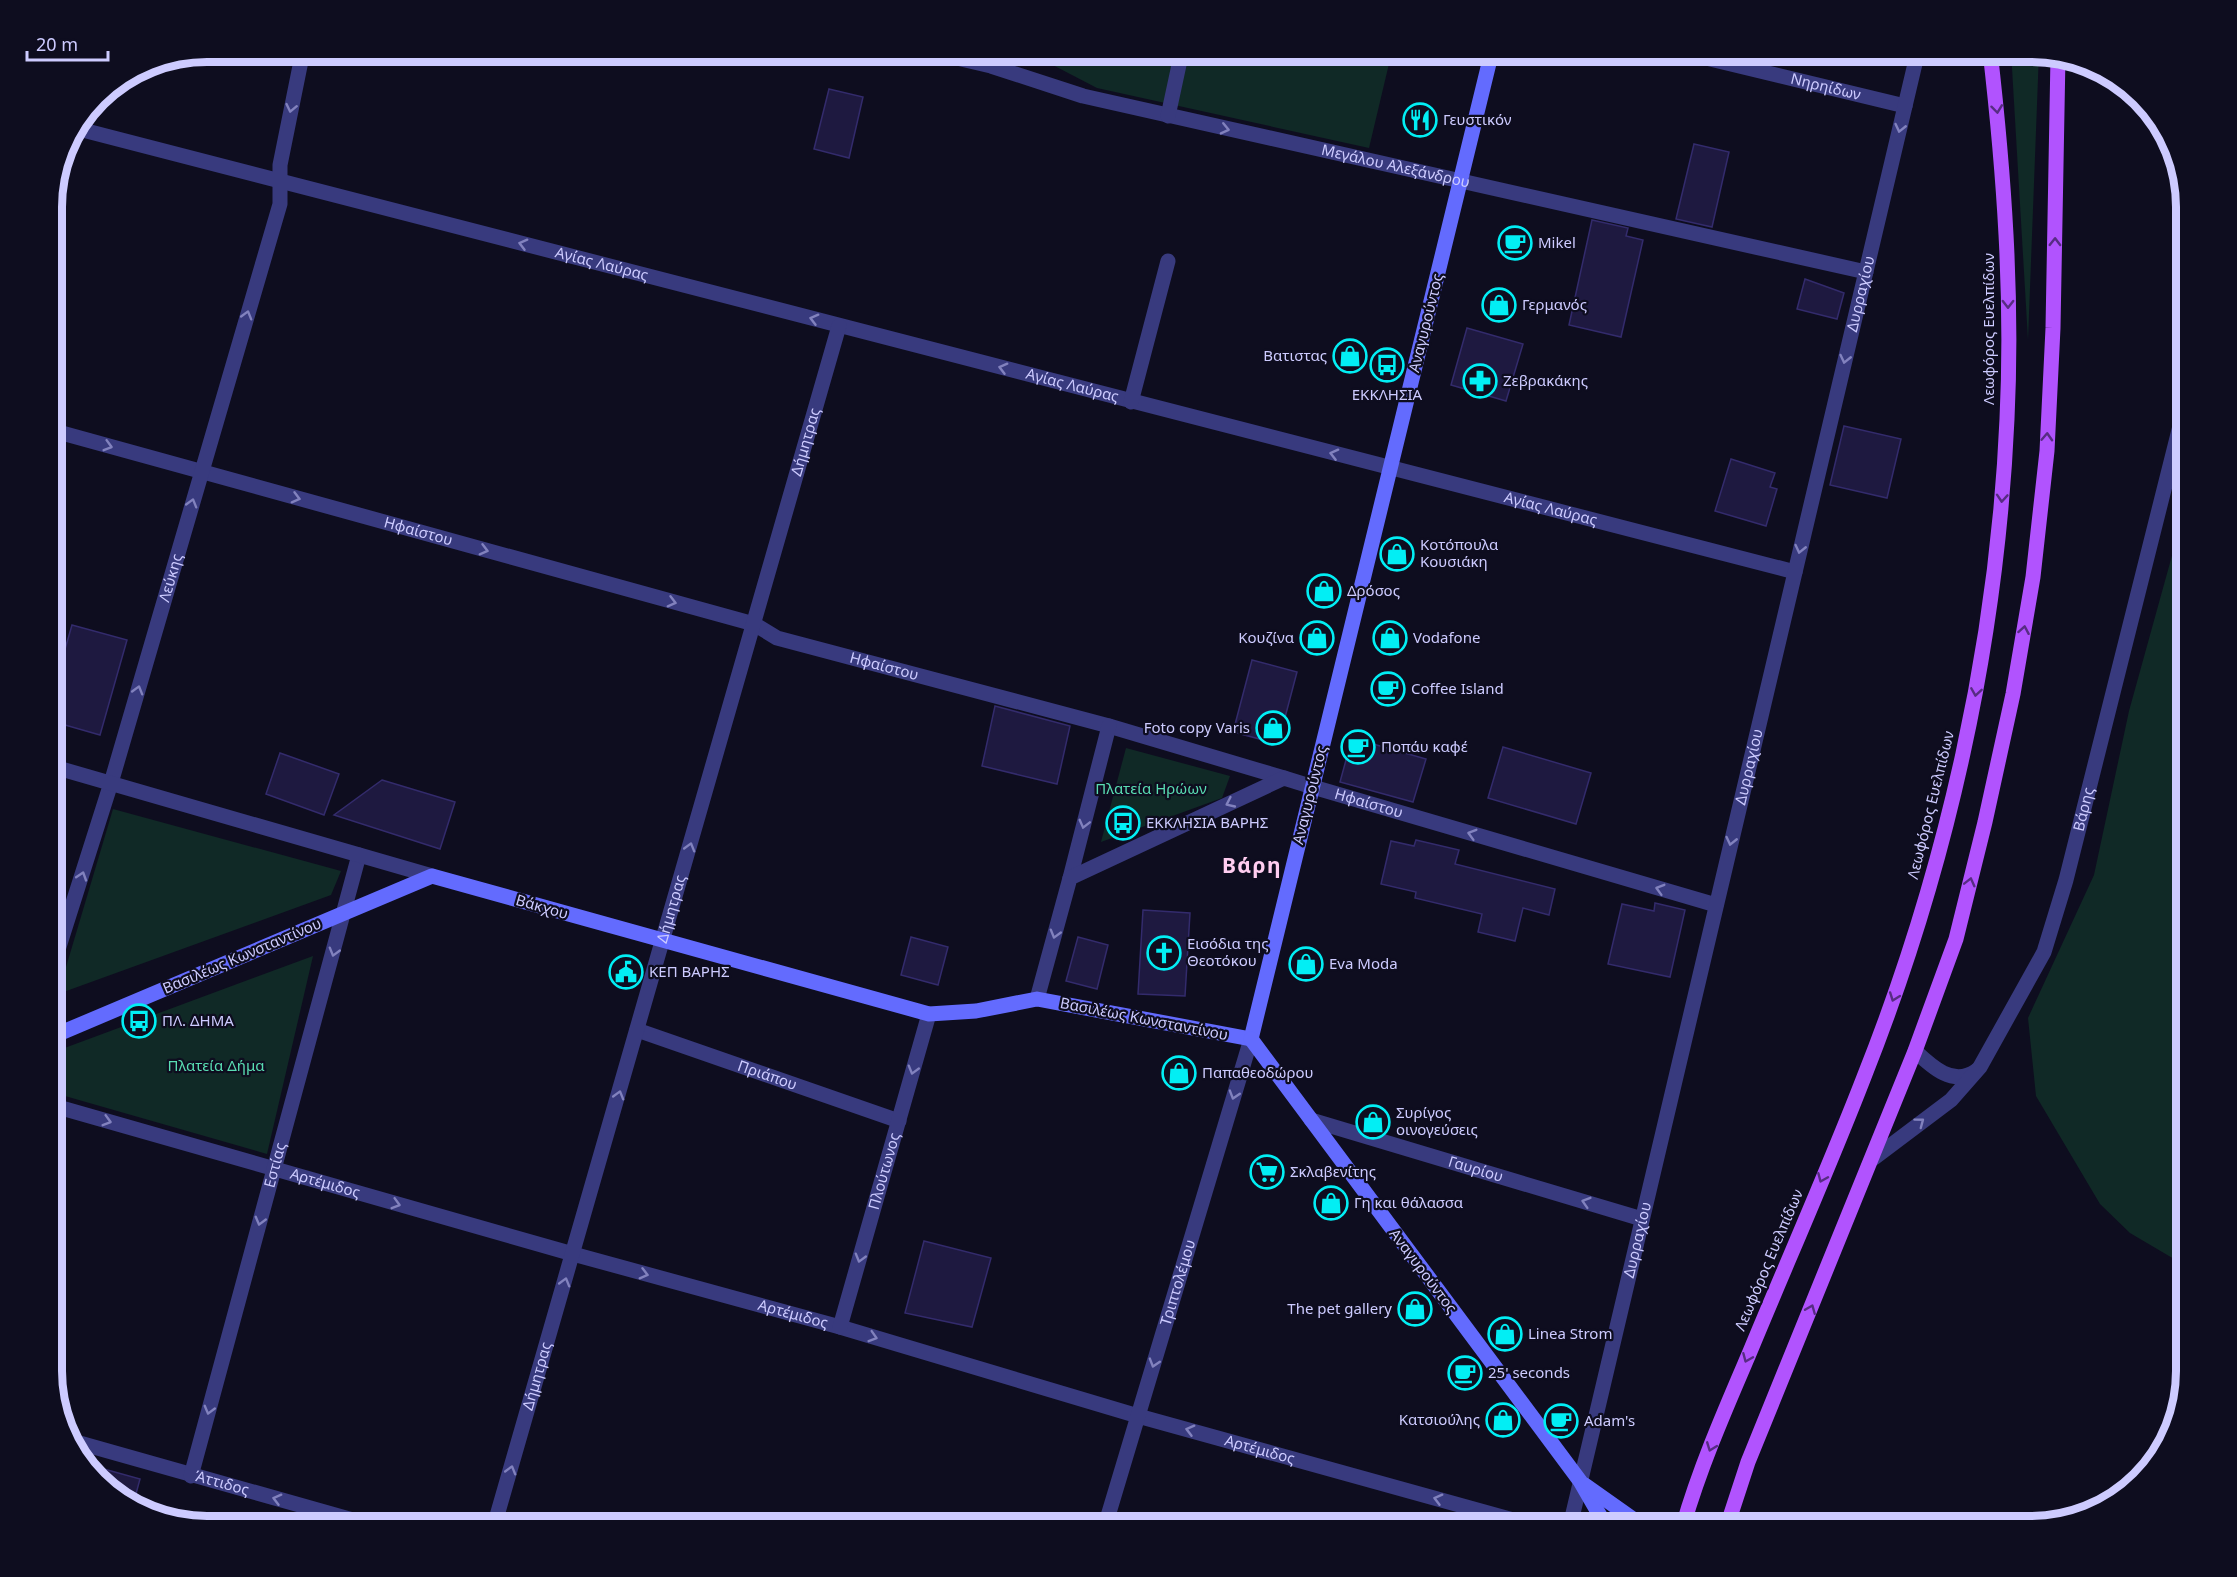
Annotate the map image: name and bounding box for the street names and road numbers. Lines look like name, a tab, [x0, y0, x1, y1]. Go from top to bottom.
street label: Νηρηίδων	[1789, 68, 1863, 104]
street label: Μεγάλου Αλεξάνδρου	[1320, 139, 1472, 192]
street label: Αγίας Λαύρας	[553, 241, 651, 285]
street label: Λεωφόρος Ευελπίδων	[1978, 253, 1998, 405]
street label: Δυρραχίου	[1841, 254, 1878, 334]
street label: Αναγυρούντος	[1403, 271, 1447, 374]
street label: Αγίας Λαύρας	[1024, 363, 1121, 406]
street label: Δήμητρας	[785, 405, 824, 478]
street label: Αγίας Λαύρας	[1502, 486, 1600, 530]
street label: Ηφαίστου	[382, 511, 455, 549]
street label: Λεύκης	[153, 551, 186, 604]
street label: Ηφαίστου	[848, 647, 921, 684]
street label: Δυρραχίου	[1730, 727, 1767, 807]
street label: Λεωφόρος Ευελπίδων	[1902, 728, 1958, 881]
street label: Αναγυρούντος	[1287, 743, 1331, 846]
street label: Ηφαίστου	[1332, 783, 1406, 822]
street label: Βάρης	[2068, 785, 2098, 833]
street label: Δήμητρας	[651, 872, 690, 945]
street label: Βάκχου	[514, 889, 571, 923]
street label: Βασιλέως Κωνσταντίνου	[159, 913, 324, 998]
street label: Βασιλέως Κωνσταντίνου	[1059, 992, 1230, 1044]
street label: Πριάπου	[735, 1055, 800, 1094]
street label: Πλούτωνος	[863, 1130, 904, 1212]
street label: Εστίας	[258, 1140, 290, 1190]
street label: Γαυρίου	[1446, 1151, 1506, 1186]
street label: Αρτέμιδος	[288, 1163, 363, 1202]
street label: Λεωφόρος Ευελπίδων	[1729, 1186, 1807, 1333]
street label: Δυρραχίου	[1618, 1200, 1655, 1280]
street label: Αναγυρούντος	[1385, 1224, 1462, 1317]
street label: Τριπτολέμου	[1155, 1237, 1199, 1328]
street label: Αρτέμιδος	[756, 1294, 831, 1332]
street label: Δήμητρας	[517, 1339, 555, 1412]
street label: Αρτέμιδος	[1223, 1430, 1297, 1468]
street label: Άττιδος	[193, 1465, 252, 1499]

